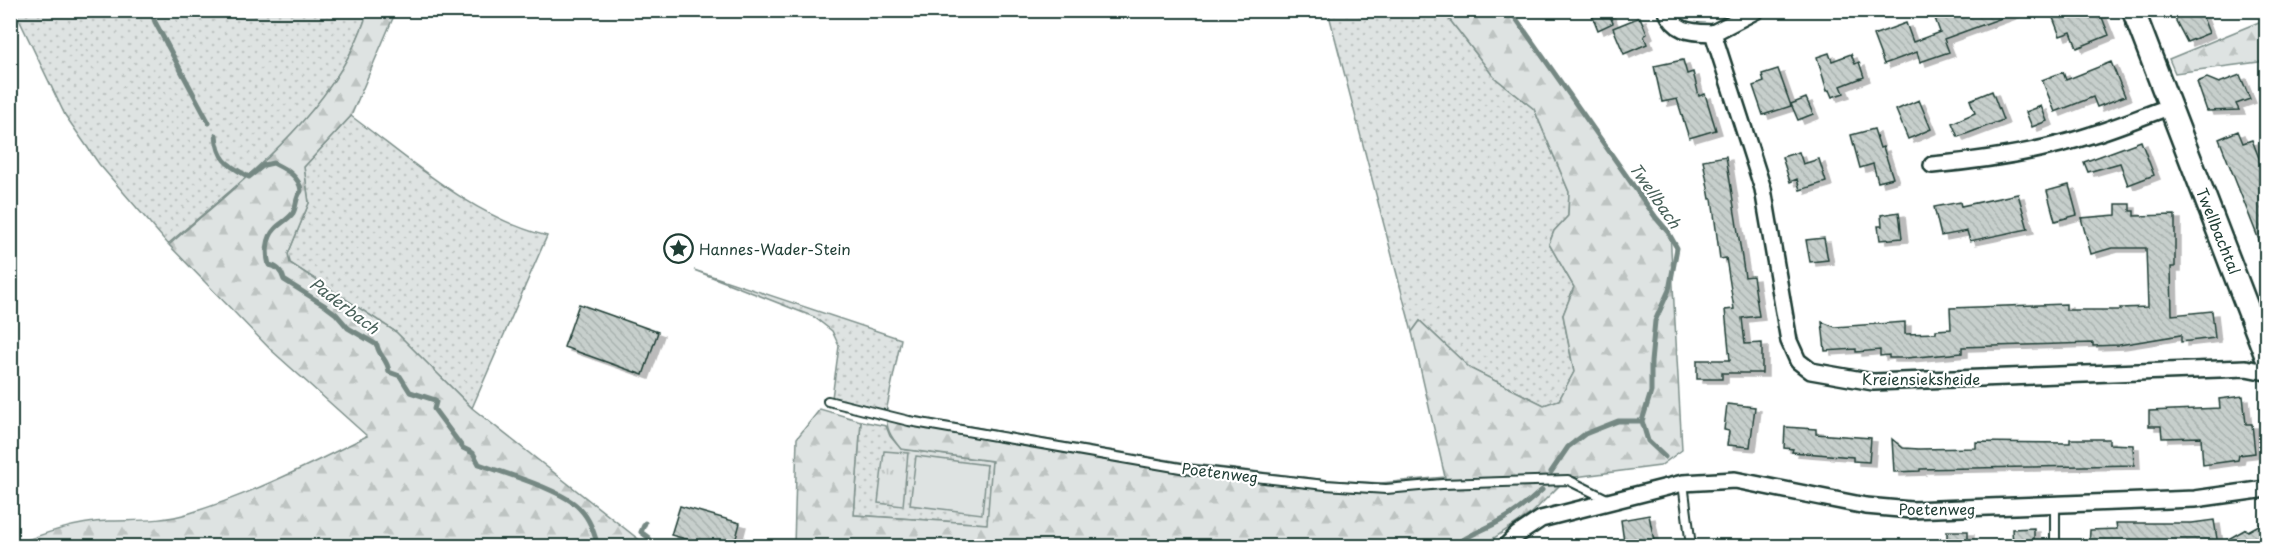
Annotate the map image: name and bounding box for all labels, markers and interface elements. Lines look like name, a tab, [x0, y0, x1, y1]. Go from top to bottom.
water label: Twellbach	[1625, 157, 1688, 233]
street label: Twellbachtal	[2191, 184, 2247, 278]
place icon: Hannes-Wader-Stein	[662, 232, 694, 264]
place label: Hannes-Wader-Stein	[699, 237, 851, 260]
water label: Paderbach	[305, 271, 385, 339]
street label: Kreiensieksheide	[1862, 367, 1980, 390]
street label: Poetenweg	[1180, 456, 1260, 488]
street label: Poetenweg	[1898, 497, 1976, 520]

